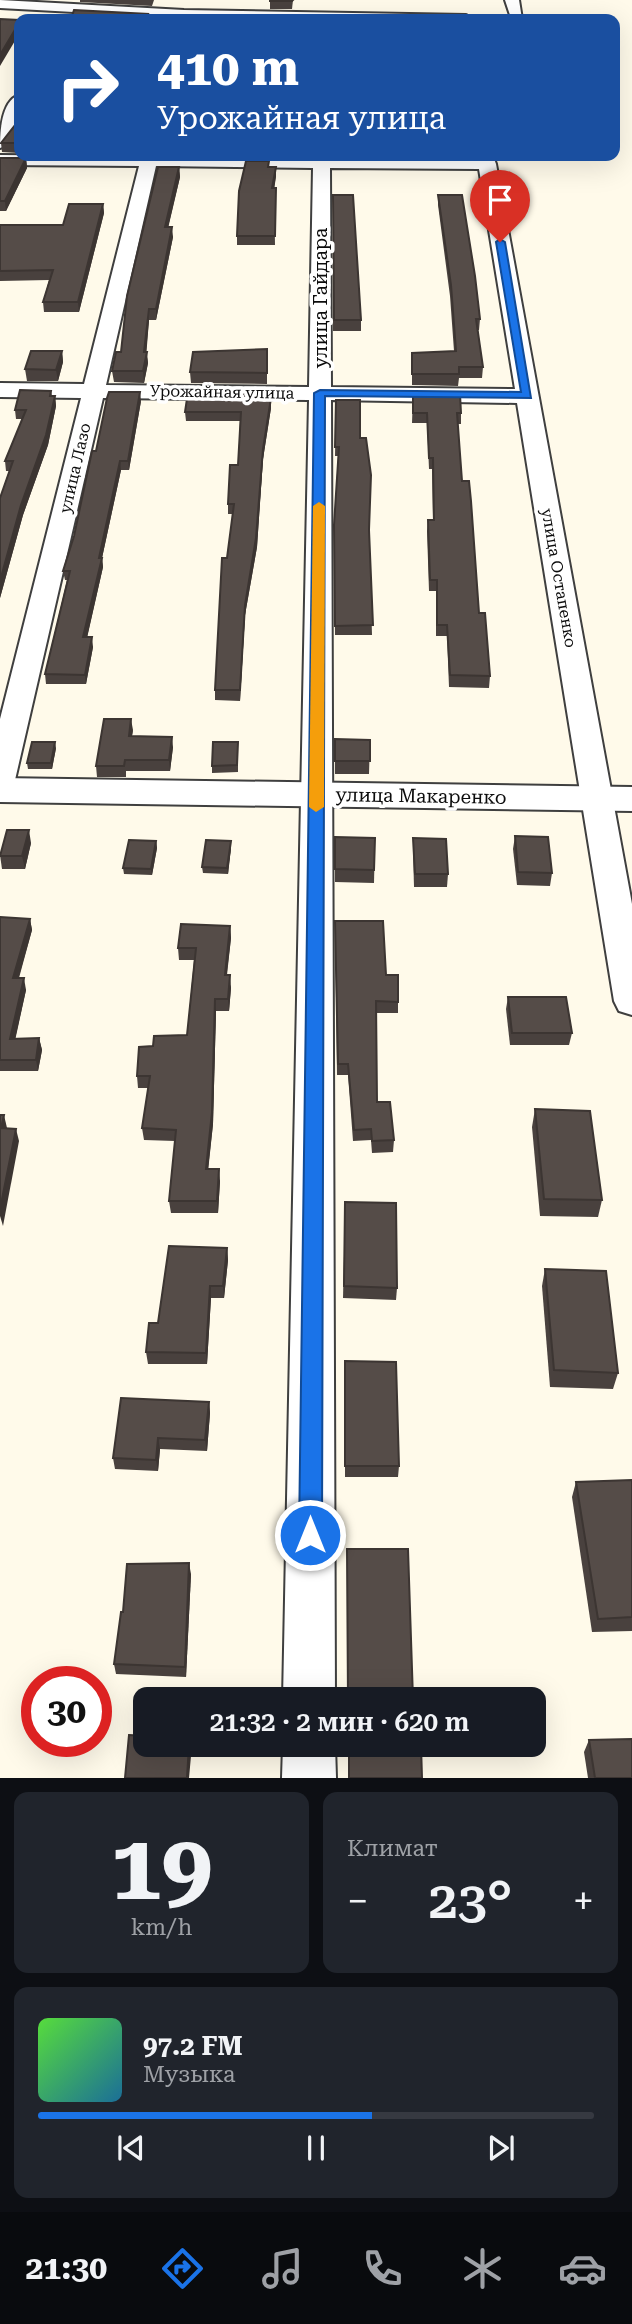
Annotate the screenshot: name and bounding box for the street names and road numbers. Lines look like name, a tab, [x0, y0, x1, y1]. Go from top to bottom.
street label: улица Гайдара	[309, 227, 332, 368]
street label: Урожайная улица	[150, 381, 295, 403]
street label: улица Лазо	[55, 421, 95, 515]
street label: улица Остапенко	[537, 507, 581, 649]
street label: улица Макаренко	[335, 783, 507, 809]

